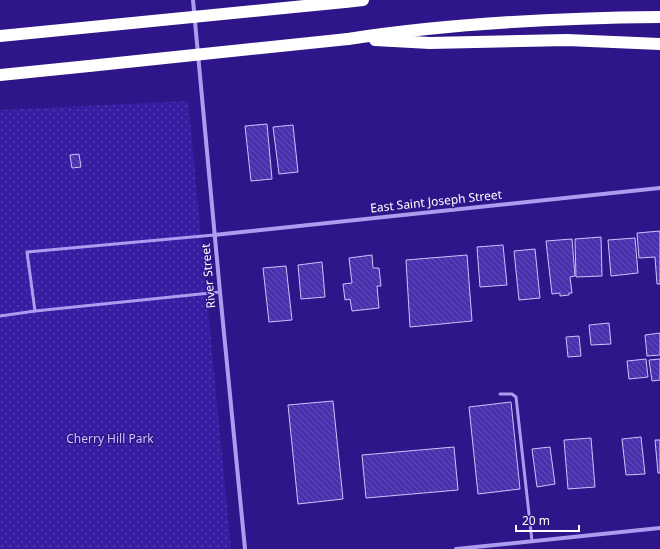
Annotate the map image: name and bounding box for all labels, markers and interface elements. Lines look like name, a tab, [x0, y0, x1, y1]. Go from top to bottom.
street label: East Saint Joseph Street	[369, 186, 503, 216]
street label: River Street	[197, 242, 219, 309]
park label: Cherry Hill Park	[66, 430, 154, 447]
scale bar	[516, 507, 579, 533]
text: 20 m	[522, 512, 550, 529]

